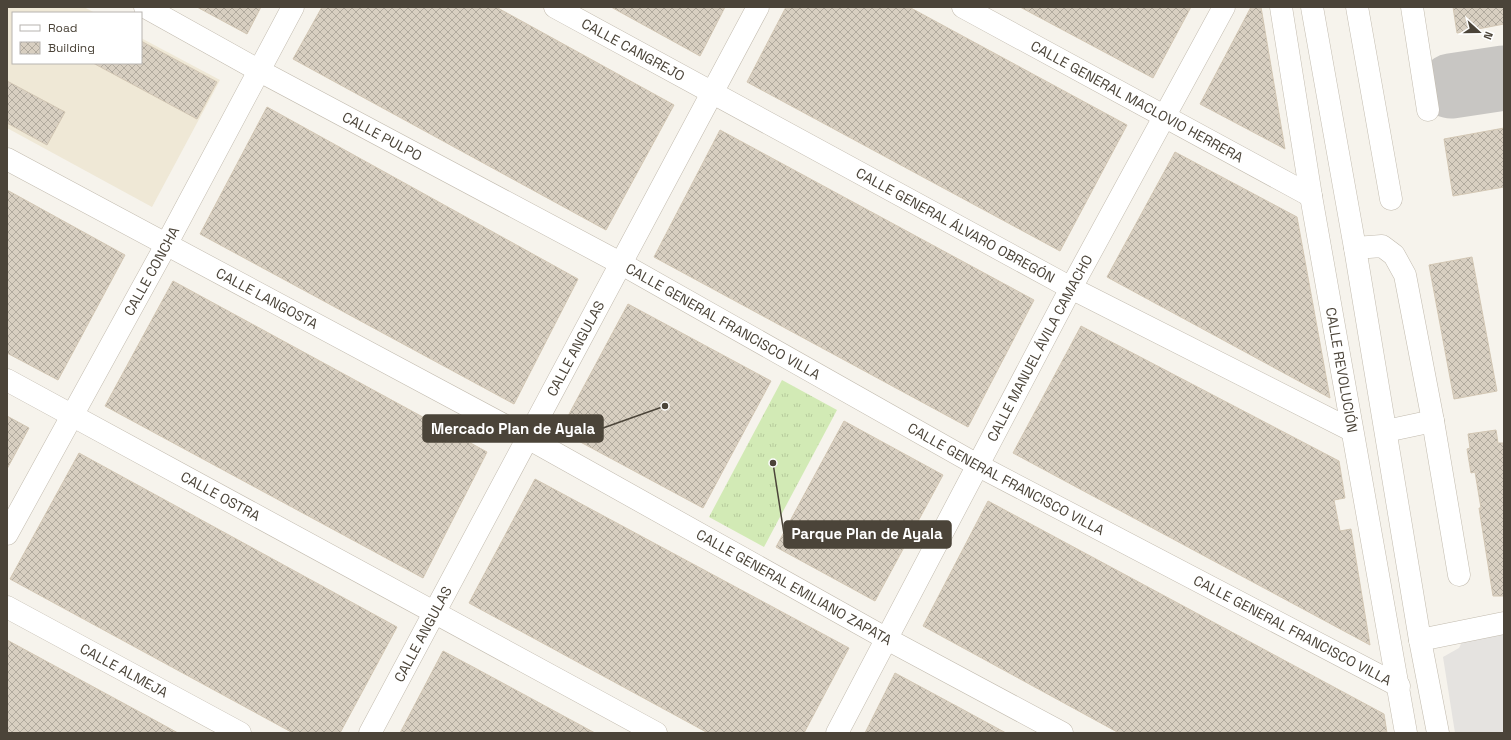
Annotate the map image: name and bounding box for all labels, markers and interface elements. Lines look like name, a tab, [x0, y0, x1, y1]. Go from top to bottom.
legend	[12, 12, 142, 64]
north arrow	[1459, 12, 1499, 52]
street label: CALLE CANGREJO	[578, 14, 688, 85]
text: Road	[48, 20, 77, 36]
text: N	[1480, 30, 1496, 42]
street label: CALLE GENERAL MACLOVIO HERRERA	[1028, 37, 1247, 167]
text: Building	[48, 40, 95, 56]
street label: CALLE PULPO	[339, 108, 425, 165]
street label: CALLE GENERAL ÁLVARO OBREGÓN	[853, 164, 1058, 287]
street label: CALLE CONCHA	[120, 223, 183, 319]
street label: CALLE MANUEL ÁVILA CAMACHO	[983, 251, 1096, 445]
street label: CALLE GENERAL FRANCISCO VILLA	[622, 259, 824, 384]
street label: CALLE LANGOSTA	[213, 264, 321, 333]
street label: CALLE ANGULAS	[543, 297, 608, 399]
street label: CALLE REVOLUCIÓN	[1322, 306, 1362, 434]
callout: Mercado Plan de Ayala	[423, 415, 603, 442]
text: Mercado Plan de Ayala	[431, 419, 595, 438]
street label: CALLE GENERAL FRANCISCO VILLA	[904, 419, 1108, 539]
street label: CALLE OSTRA	[178, 467, 264, 525]
callout: Parque Plan de Ayala	[784, 521, 951, 548]
text: Parque Plan de Ayala	[791, 524, 943, 543]
street label: CALLE GENERAL EMILIANO ZAPATA	[693, 525, 895, 649]
street label: CALLE GENERAL FRANCISCO VILLA	[1190, 571, 1395, 690]
street label: CALLE ANGULAS	[390, 583, 456, 685]
street label: CALLE ALMEJA	[77, 639, 171, 701]

